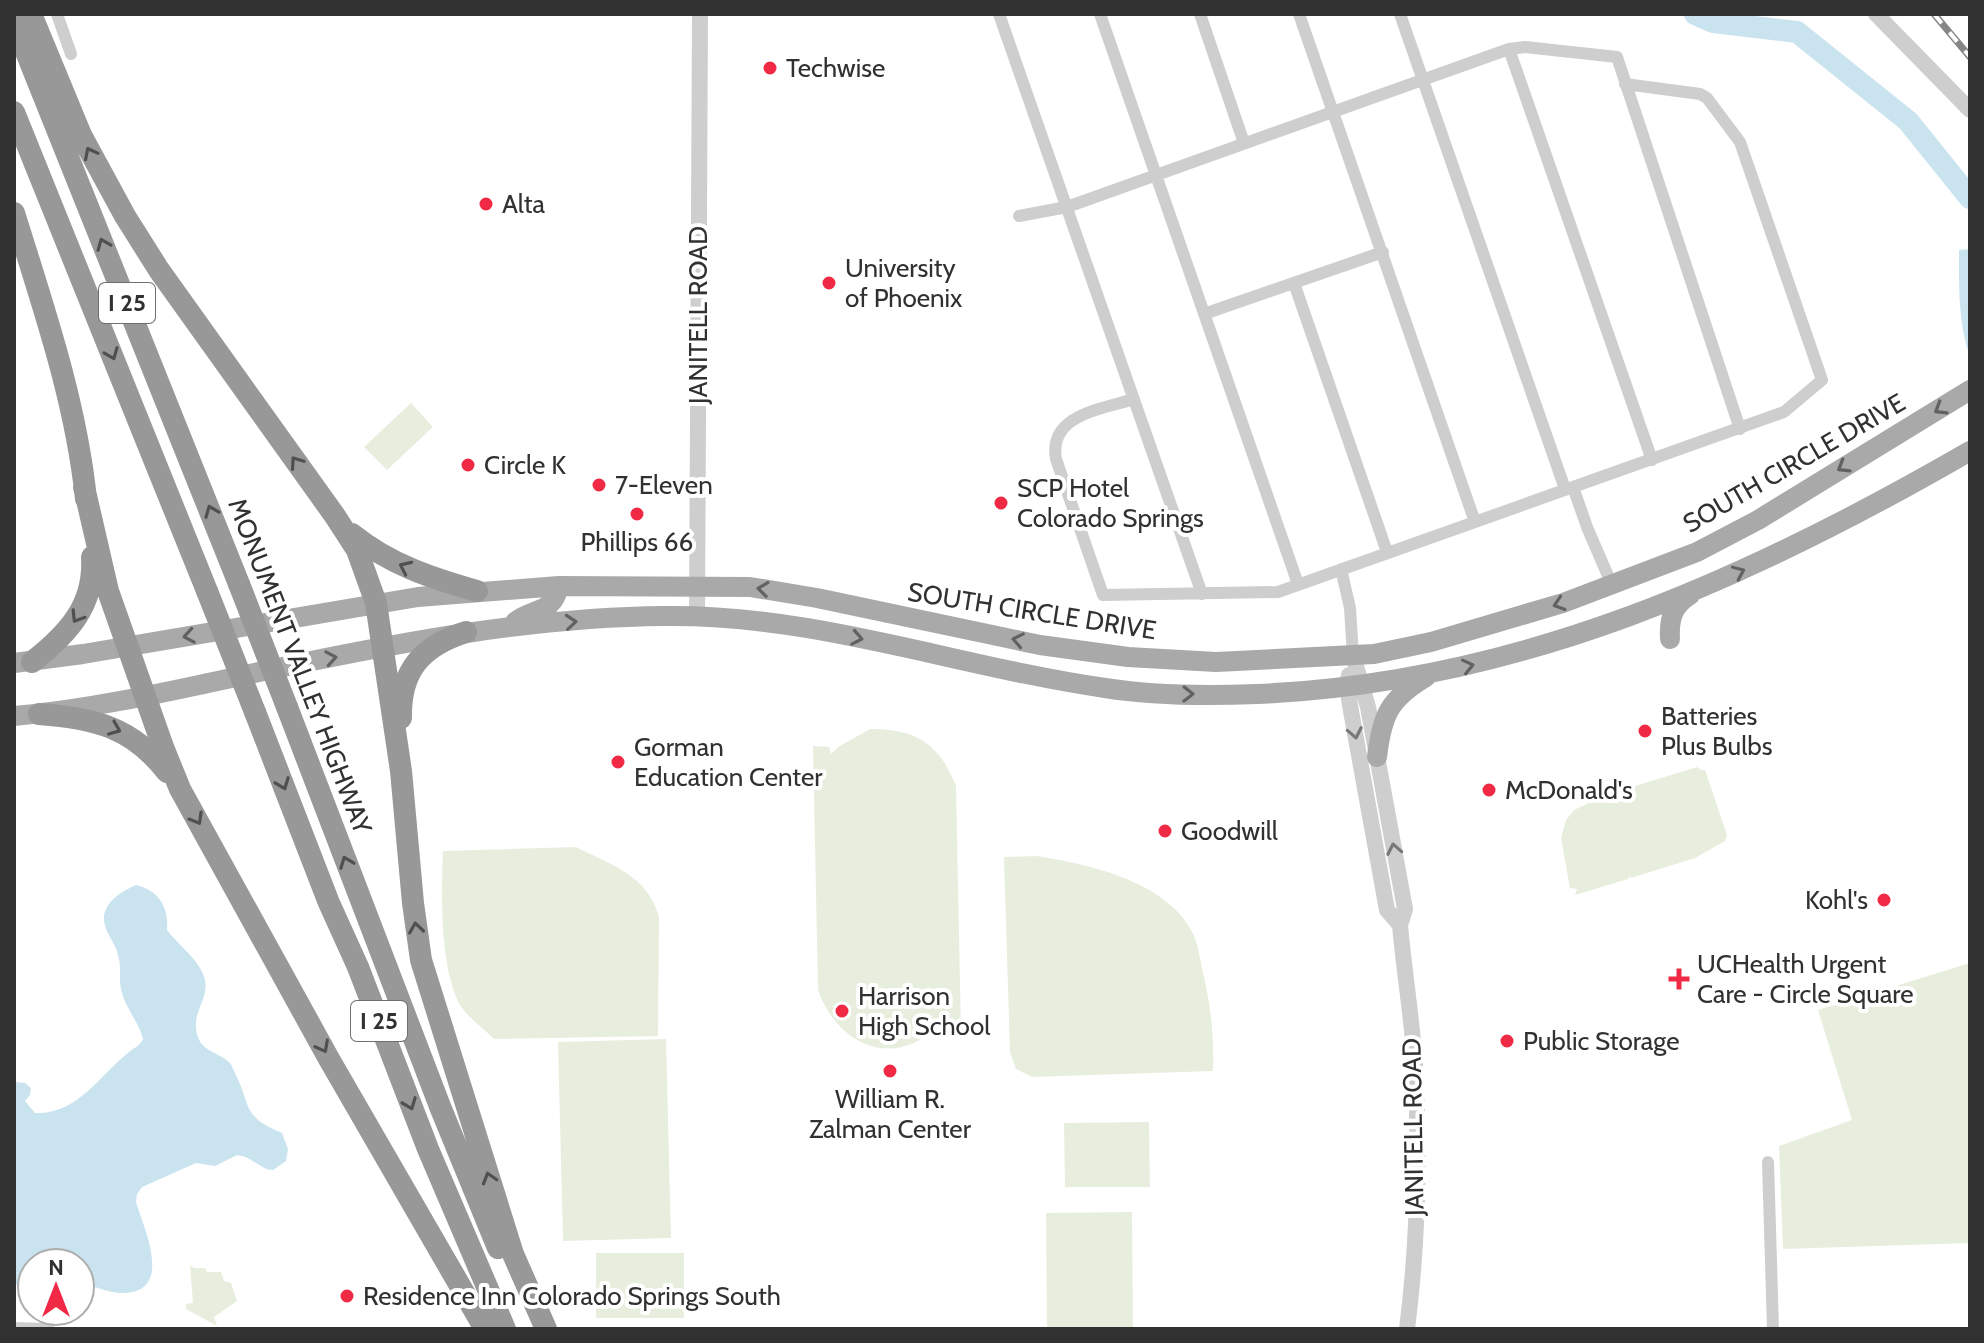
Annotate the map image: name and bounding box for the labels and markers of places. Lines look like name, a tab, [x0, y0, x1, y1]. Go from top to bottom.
place label: Techwise	[786, 52, 885, 84]
marker: Techwise	[761, 59, 779, 77]
place label: Alta	[502, 188, 546, 220]
marker: Alta	[477, 195, 495, 213]
place label: University of Phoenix	[845, 252, 963, 314]
marker: University of Phoenix	[820, 274, 838, 292]
place label: Circle K	[484, 449, 566, 481]
marker: Circle K	[459, 456, 477, 474]
place label: 7-Eleven	[615, 469, 713, 501]
place label: SCP Hotel Colorado Springs	[1017, 472, 1204, 534]
marker: 7-Eleven	[590, 476, 608, 494]
marker: SCP Hotel Colorado Springs	[992, 494, 1010, 512]
marker: Phillips 66	[628, 505, 646, 523]
place label: Phillips 66	[581, 526, 693, 558]
place label: Batteries Plus Bulbs	[1661, 700, 1773, 762]
marker: Batteries Plus Bulbs	[1636, 722, 1654, 740]
place label: Gorman Education Center	[634, 731, 823, 793]
marker: Gorman Education Center	[609, 753, 627, 771]
place label: McDonald's	[1505, 774, 1633, 806]
marker: McDonald's	[1480, 781, 1498, 799]
place label: Goodwill	[1181, 815, 1278, 847]
marker: Goodwill	[1156, 822, 1174, 840]
place label: Kohl's	[1805, 884, 1868, 916]
marker: Kohl's	[1875, 891, 1893, 909]
place label: UCHealth Urgent Care - Circle Square	[1697, 948, 1914, 1010]
marker: UCHealth Urgent Care - Circle Square	[1668, 968, 1690, 990]
place label: Harrison High School	[858, 980, 990, 1042]
marker: Harrison High School	[833, 1002, 851, 1020]
place label: Public Storage	[1523, 1025, 1680, 1057]
marker: Public Storage	[1498, 1032, 1516, 1050]
marker: William R. Zalman Center	[881, 1062, 899, 1080]
place label: William R. Zalman Center	[809, 1083, 972, 1145]
place label: Residence Inn Colorado Springs South	[363, 1280, 781, 1312]
marker: Residence Inn Colorado Springs South	[338, 1287, 356, 1305]

